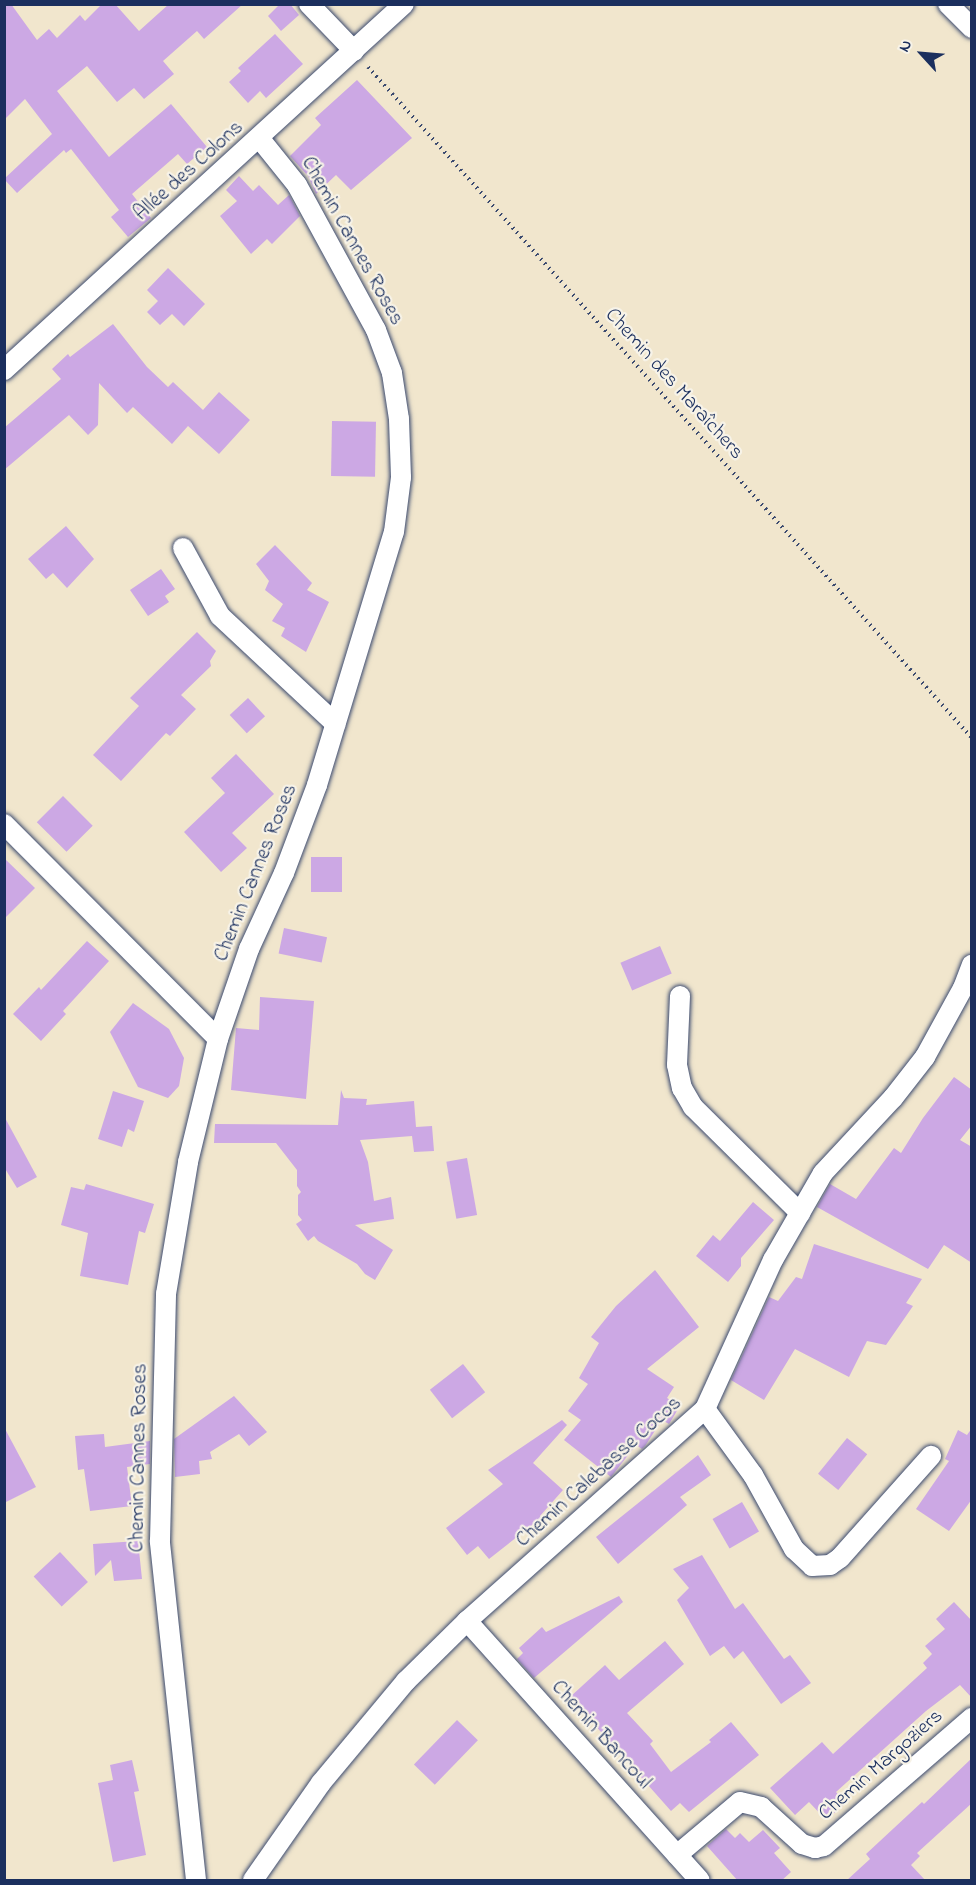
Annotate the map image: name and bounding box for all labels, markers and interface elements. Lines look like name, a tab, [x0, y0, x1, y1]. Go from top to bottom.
north arrow	[892, 24, 952, 84]
text: N	[893, 36, 919, 56]
street label: Allée des Colons	[129, 115, 249, 227]
street label: Chemin Cannes Roses	[295, 152, 409, 330]
street label: Chemin des Maraîchers	[599, 303, 749, 465]
street label: Chemin Cannes Roses	[209, 781, 303, 965]
street label: Chemin Cannes Roses	[125, 1363, 153, 1553]
street label: Chemin Calebasse Cocos	[511, 1391, 687, 1553]
street label: Chemin Bancoul	[545, 1675, 657, 1795]
street label: Chemin Margoziers	[814, 1704, 948, 1826]

